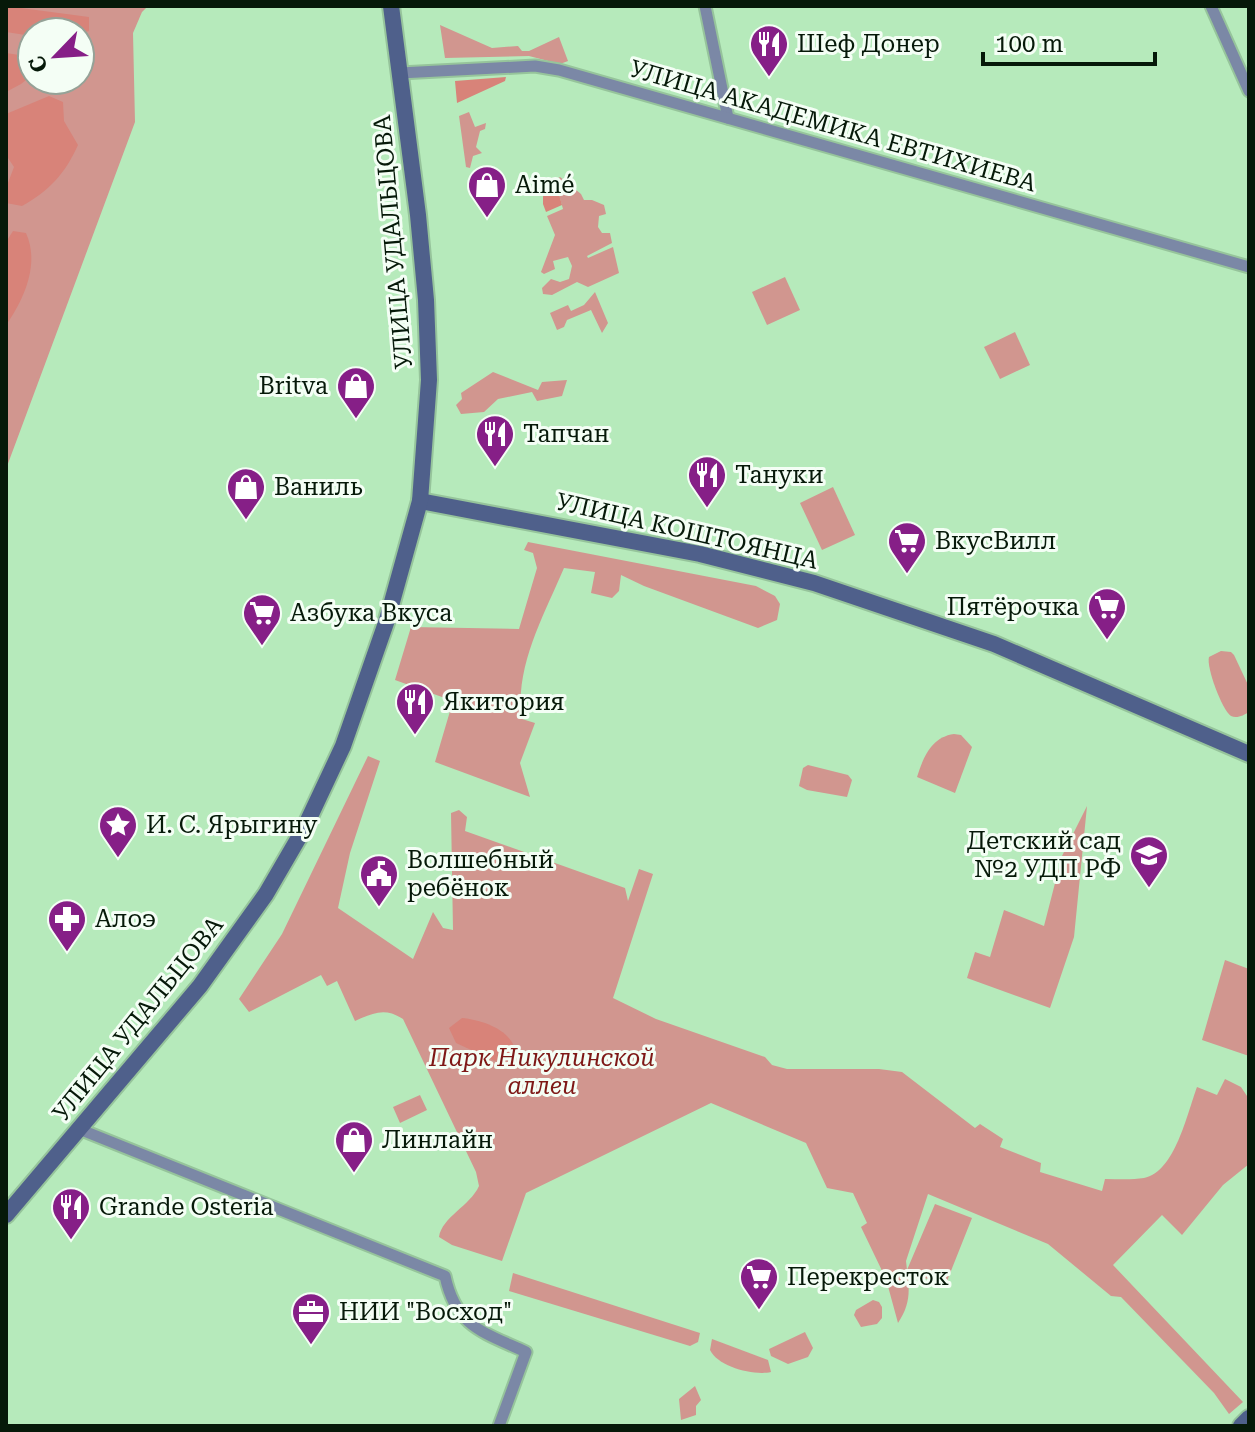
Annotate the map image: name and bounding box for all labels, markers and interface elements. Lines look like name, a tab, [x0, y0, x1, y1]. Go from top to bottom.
north arrow	[16, 16, 96, 96]
scale bar	[983, 16, 1155, 66]
restaurant icon: Шеф Донер	[748, 23, 790, 78]
place label: Шеф Донер	[797, 30, 940, 58]
text: 100 m	[995, 30, 1063, 58]
text: С	[24, 52, 53, 77]
street label: УЛИЦА АКАДЕМИКА ЕВТИХИЕВА	[627, 54, 1040, 198]
street label: УЛИЦА УДАЛЬЦОВА	[368, 114, 418, 370]
shop icon: Aimé	[466, 164, 508, 219]
place label: Aimé	[515, 171, 575, 199]
shop icon: Britva	[335, 365, 377, 420]
place label: Britva	[259, 372, 328, 400]
restaurant icon: Тапчан	[474, 413, 516, 468]
place label: Тапчан	[523, 420, 609, 448]
restaurant icon: Тануки	[686, 454, 728, 509]
place label: Тануки	[735, 461, 824, 489]
shop icon: Ваниль	[225, 466, 267, 521]
place label: Ваниль	[274, 473, 363, 501]
street label: УЛИЦА КОШТОЯНЦА	[553, 487, 821, 575]
supermarket icon: ВкусВилл	[886, 520, 928, 575]
place label: ВкусВилл	[935, 527, 1056, 555]
supermarket icon: Пятёрочка	[1086, 586, 1128, 641]
supermarket icon: Азбука Вкуса	[241, 592, 283, 647]
place label: Пятёрочка	[947, 593, 1079, 621]
place label: Азбука Вкуса	[290, 599, 452, 627]
restaurant icon: Якитория	[394, 681, 436, 736]
place label: Якитория	[443, 688, 565, 716]
place icon: И. С. Ярыгину	[97, 804, 139, 859]
place label: И. С. Ярыгину	[146, 811, 318, 839]
place label: Детский сад №2 УДП РФ	[967, 827, 1121, 883]
school or university icon: Детский сад №2 УДП РФ	[1128, 834, 1170, 889]
place label: Волшебный ребёнок	[407, 846, 554, 902]
public building icon: Волшебный ребёнок	[358, 853, 400, 908]
pharmacy icon: Алоэ	[46, 898, 88, 953]
place label: Алоэ	[95, 905, 156, 933]
street label: УЛИЦА УДАЛЬЦОВА	[47, 911, 229, 1127]
park label: Парк Никулинской аллеи	[428, 1044, 655, 1100]
shop icon: Линлайн	[333, 1119, 375, 1174]
place label: Линлайн	[382, 1126, 493, 1154]
restaurant icon: Grande Osteria	[50, 1186, 92, 1241]
place label: Grande Osteria	[99, 1193, 273, 1221]
supermarket icon: Перекресток	[738, 1256, 780, 1311]
place label: Перекресток	[787, 1263, 949, 1291]
office icon: НИИ "Восход"	[290, 1291, 332, 1346]
place label: НИИ "Восход"	[339, 1298, 512, 1326]

